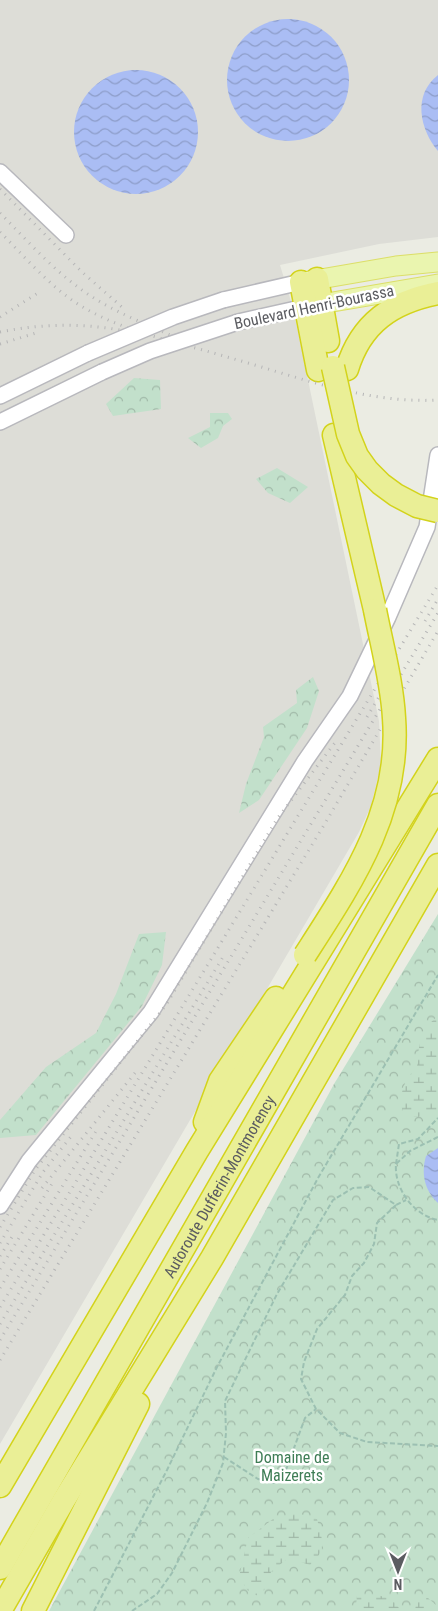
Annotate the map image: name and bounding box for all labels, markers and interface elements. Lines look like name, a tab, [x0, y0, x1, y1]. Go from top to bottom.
street label: Boulevard Henri-Bourassa	[232, 281, 396, 333]
street label: Autoroute Dufferin-Montmorency	[159, 1092, 279, 1281]
park label: Domaine de Maizerets	[255, 1448, 329, 1485]
north arrow	[373, 1546, 423, 1596]
text: N	[394, 1576, 402, 1592]

